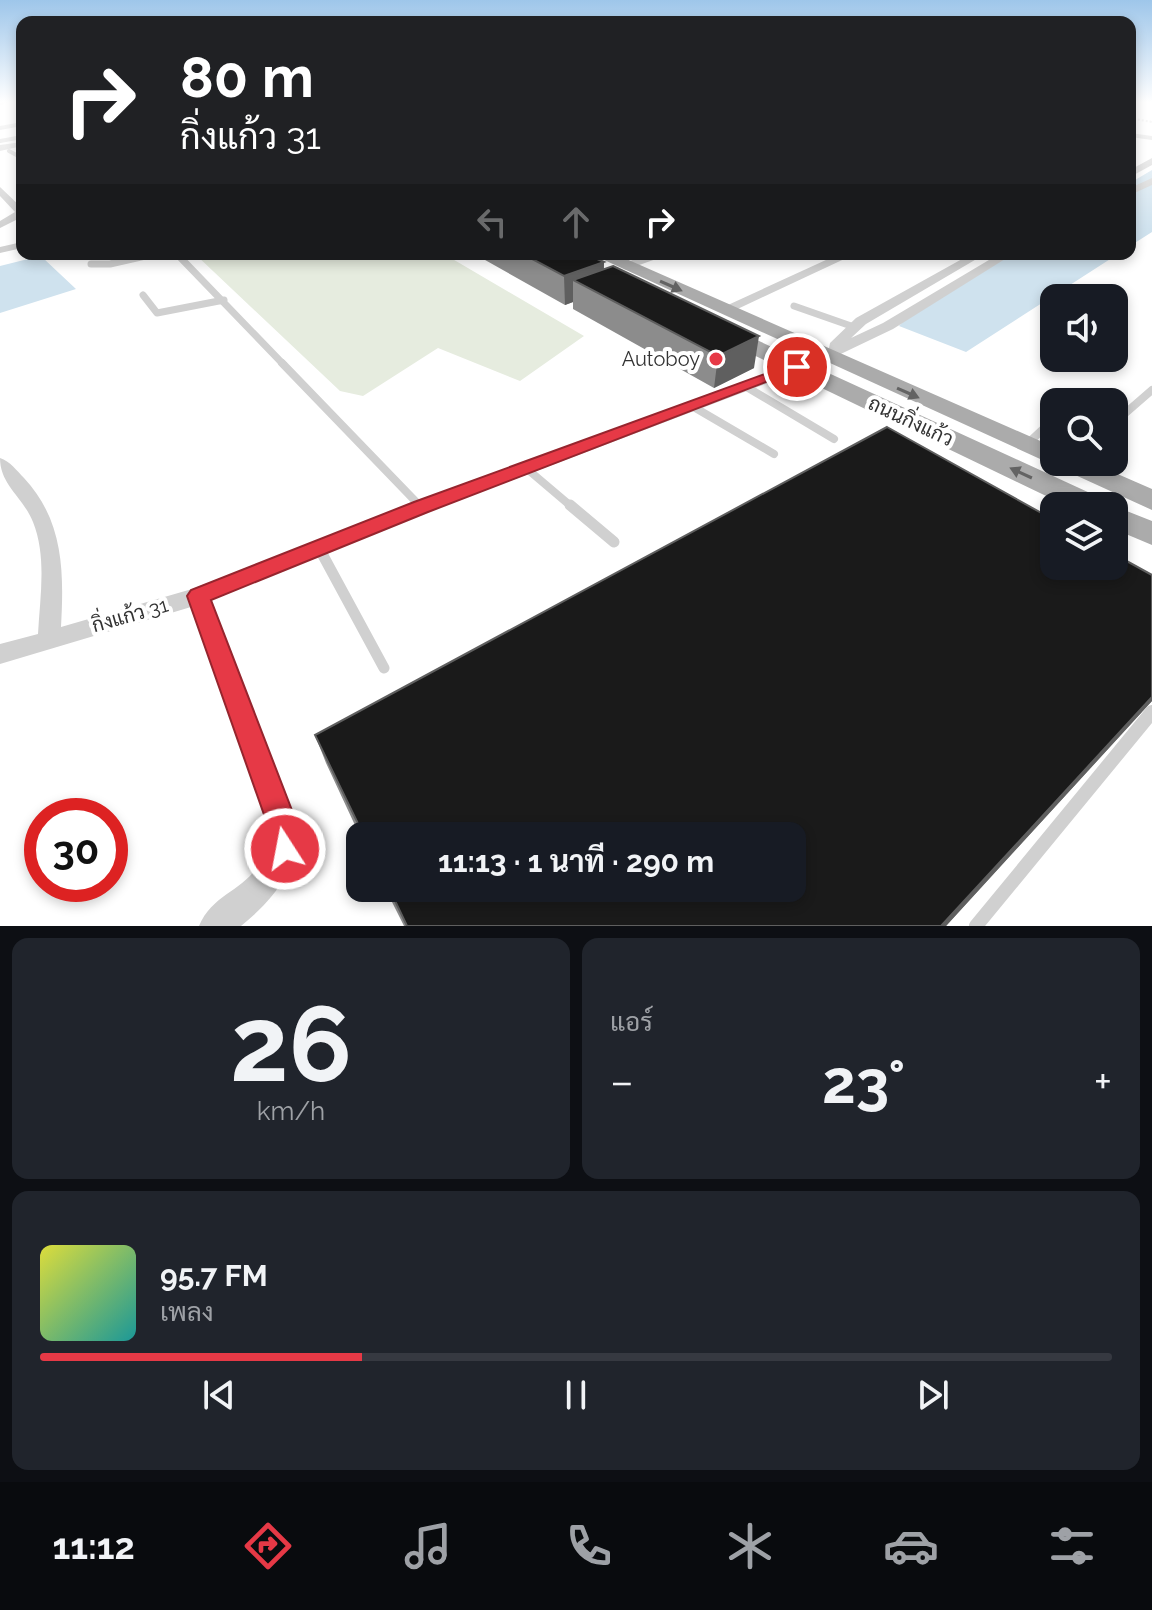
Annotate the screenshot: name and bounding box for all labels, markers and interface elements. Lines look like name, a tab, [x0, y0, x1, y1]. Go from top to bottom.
text: 80 m	[180, 44, 314, 110]
icon: right	[48, 48, 152, 152]
text: กิ่งแก้ว 31	[180, 115, 321, 157]
icon: left	[470, 200, 514, 244]
icon: ahead	[554, 200, 598, 244]
icon: right	[638, 200, 682, 244]
one-way arrow	[659, 280, 683, 293]
map controls	[1040, 284, 1128, 580]
button: sound	[1040, 284, 1128, 372]
pin	[763, 333, 831, 401]
icon: arrive	[775, 345, 819, 389]
place label: Autoboy	[622, 347, 700, 371]
marker: Autoboy	[707, 350, 725, 368]
one-way arrow	[896, 386, 920, 399]
street label: ถนนกิ่งแก้ว	[865, 387, 959, 451]
button: search	[1040, 388, 1128, 476]
one-way arrow	[1010, 466, 1033, 480]
button: layers	[1040, 492, 1128, 580]
street label: กิ่งแก้ว 31	[88, 589, 171, 637]
speed limit sign: 30	[24, 798, 128, 902]
position arrow	[243, 807, 327, 891]
text: 11:13 · 1 นาที · 290 m	[438, 844, 714, 879]
text: 26	[230, 983, 352, 1105]
text: แอร์	[610, 1007, 653, 1037]
text: 23°	[822, 1047, 905, 1117]
text: −	[610, 1056, 634, 1107]
text: +	[1094, 1056, 1112, 1107]
text: km/h	[257, 1096, 325, 1126]
text: 95.7 FM	[160, 1258, 268, 1293]
text: เพลง	[160, 1297, 214, 1327]
icon: previous	[197, 1373, 241, 1417]
icon: pause	[554, 1373, 598, 1417]
icon: next	[911, 1373, 955, 1417]
icon: directions	[240, 1518, 296, 1574]
icon: music	[400, 1518, 456, 1574]
icon: phone	[561, 1518, 617, 1574]
icon: climate	[722, 1518, 778, 1574]
icon: car	[883, 1518, 939, 1574]
icon: filters	[1044, 1518, 1100, 1574]
text: 11:12	[52, 1525, 135, 1567]

